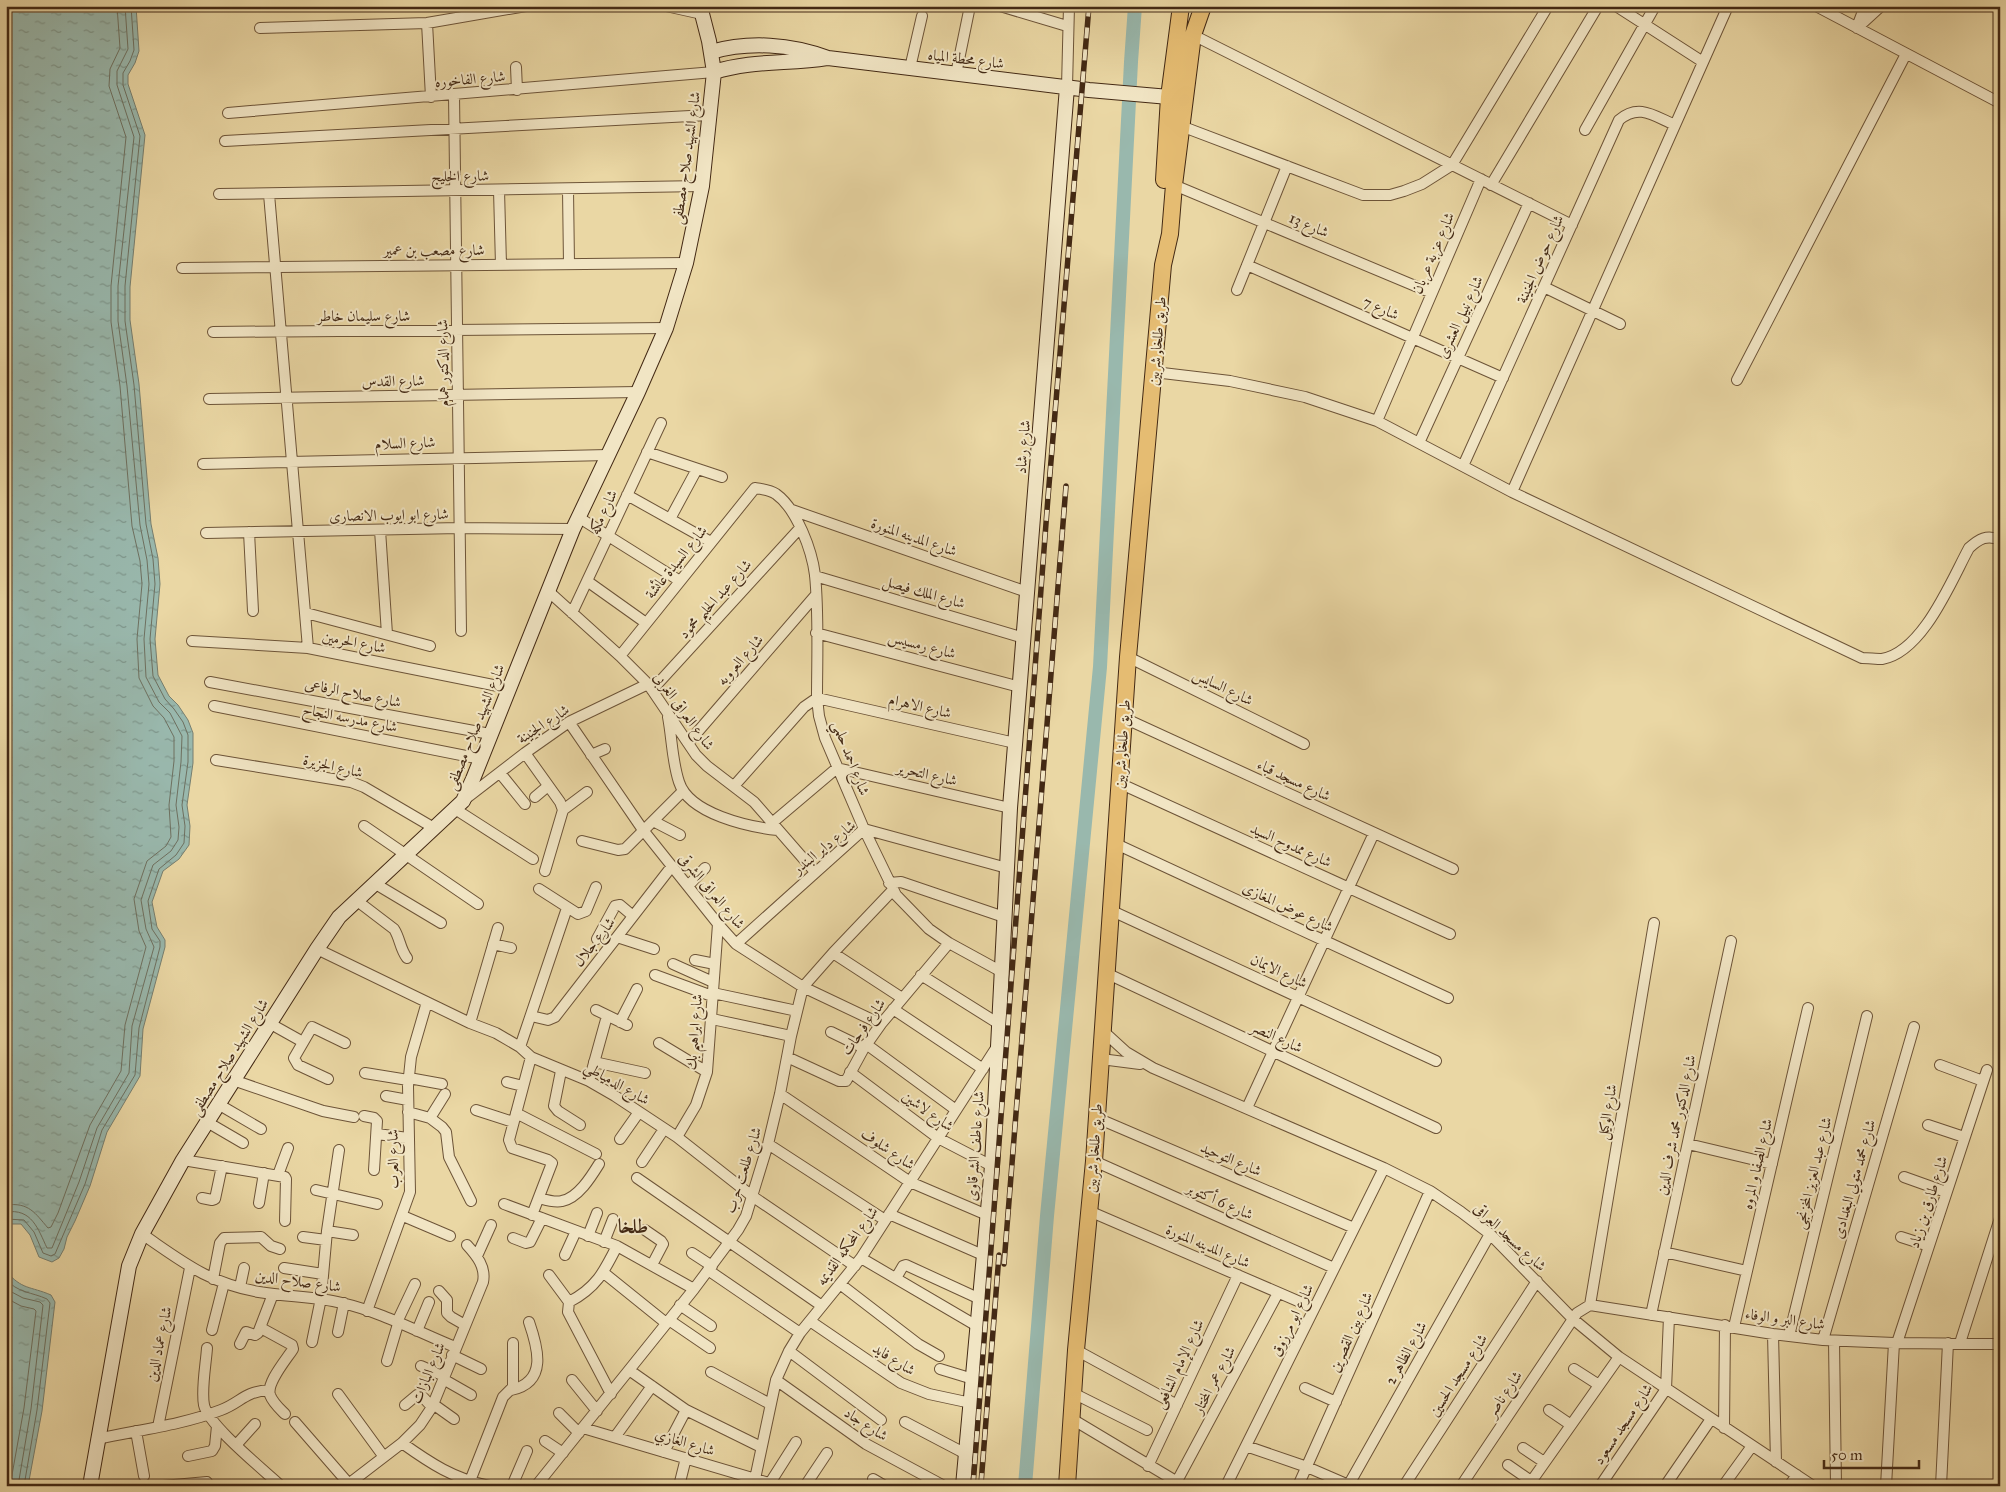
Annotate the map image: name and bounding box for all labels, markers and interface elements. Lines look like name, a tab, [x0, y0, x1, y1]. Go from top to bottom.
street label: شارع محطة المياه	[926, 45, 1005, 77]
street label: شارع الفاخوره	[434, 67, 506, 95]
street label: شارع الشهيد صلاح مصطفى	[668, 90, 708, 226]
street label: شارع الخليج	[431, 166, 489, 191]
street label: شارع 13	[1285, 209, 1331, 245]
street label: شارع عزبة عربان	[1408, 209, 1462, 298]
street label: شارع حوض الجنينة	[1512, 212, 1571, 308]
street label: شارع مصعب بن عمير	[381, 241, 485, 263]
street label: شارع نبيل العشرى	[1433, 273, 1491, 363]
street label: شارع 7	[1359, 292, 1402, 327]
street label: طريق طلخا, شربين	[1144, 296, 1171, 387]
street label: شارع سليمان خاطر	[316, 307, 410, 329]
street label: شارع الدكتور همام	[433, 319, 457, 407]
street label: شارع القدس	[361, 371, 425, 395]
street label: شارع رشاد	[1012, 419, 1038, 475]
street label: شارع السلام	[374, 433, 436, 457]
street label: شارع مكه	[585, 487, 625, 539]
street label: شارع ابو ايوب الانصارى	[329, 505, 449, 529]
street label: شارع المدينه المنورة	[867, 514, 959, 564]
street label: شارع السيدة عائشة	[641, 522, 714, 605]
street label: شارع عبد الحليم محمود	[675, 556, 760, 646]
street label: شارع الملك فيصل	[880, 572, 967, 616]
street label: شارع الحرمين	[320, 627, 387, 661]
street label: شارع رمسيس	[885, 627, 958, 667]
street label: شارع العروبه	[713, 631, 770, 692]
street label: شارع الشهيد صلاح مصطفى	[442, 661, 512, 794]
street label: شارع السايس	[1188, 665, 1256, 713]
street label: شارع العراقى الغربى	[647, 669, 718, 756]
street label: شارع صلاح الرفاعى	[302, 675, 403, 715]
street label: شارع الاهرام	[886, 690, 953, 726]
street label: طريق طلخا, شربين	[1110, 699, 1135, 789]
street label: شارع مدرسه النجاح	[300, 700, 399, 740]
street label: شارع الجنينة	[514, 700, 575, 751]
street label: شارع احمد حلمي	[824, 718, 873, 800]
street label: شارع الجزيرة	[300, 750, 365, 786]
street label: شارع مسجد قباء	[1253, 755, 1334, 809]
street label: شارع التحرير	[892, 758, 959, 794]
street label: شارع داير البندر	[787, 816, 862, 882]
street label: شارع ممدوح السيد	[1246, 819, 1335, 875]
street label: شارع العراقى الشرقى	[672, 849, 749, 935]
street label: شارع عوض المغازى	[1238, 878, 1336, 939]
street label: شارع جلال	[569, 914, 622, 973]
street label: شارع الايمان	[1246, 950, 1310, 996]
street label: شارع ابراهيم بك	[682, 993, 712, 1071]
street label: شارع الشهيد صلاح مصطفى	[186, 995, 276, 1121]
street label: شارع فرحات	[837, 995, 892, 1061]
street label: شارع النصر	[1245, 1016, 1306, 1060]
street label: شارع الدكتور محمد شرف الدين	[1652, 1053, 1704, 1198]
street label: شارع الدمياطي	[579, 1057, 653, 1113]
street label: شارع الوكيل	[1593, 1083, 1625, 1142]
street label: شارع لاشين	[896, 1087, 957, 1139]
street label: شارع عاطف الشرقاوى	[962, 1090, 992, 1202]
street label: طريق طلخا, شربين	[1082, 1103, 1107, 1193]
street label: شارع عبد العزيز المخزنجى	[1790, 1115, 1839, 1232]
street label: شارع الصفا و المروه	[1738, 1117, 1780, 1212]
street label: شارع محمد متولي البغدادى	[1828, 1118, 1883, 1242]
street label: شارع شلوف	[855, 1124, 918, 1177]
street label: شارع طلعت حرب	[721, 1125, 769, 1217]
street label: شارع العرب	[383, 1129, 407, 1189]
street label: شارع التوحيد	[1196, 1138, 1264, 1184]
street label: شارع طارق بن زياد	[1905, 1154, 1955, 1252]
street label: شارع 6 أكتوبر	[1181, 1176, 1257, 1227]
street label: شارع مسجد العراقى	[1467, 1199, 1550, 1278]
street label: شارع المحكمه القديمه	[812, 1203, 885, 1291]
district label: طلخا	[618, 1214, 648, 1238]
street label: شارع المدينه المنورة	[1162, 1220, 1253, 1275]
street label: شارع صلاح الدين	[253, 1266, 342, 1300]
street label: شارع ابو مرزوق	[1267, 1281, 1321, 1361]
street label: شارع بين القصرين	[1325, 1289, 1380, 1377]
street label: شارع البر و الوفاء	[1743, 1304, 1826, 1337]
street label: شارع عماد الدين	[142, 1305, 180, 1384]
street label: شارع الإمام الشافعى	[1150, 1316, 1211, 1413]
street label: شارع الظاهر 2	[1381, 1318, 1434, 1390]
street label: شارع مسجد الحسين	[1425, 1330, 1495, 1422]
street label: شارع البازات	[407, 1339, 453, 1408]
street label: شارع فايد	[867, 1339, 919, 1382]
street label: شارع عمر المختار	[1188, 1343, 1243, 1421]
street label: شارع ناصر	[1481, 1367, 1529, 1424]
street label: شارع مسجد مسعود	[1589, 1380, 1660, 1470]
street label: شارع جاد	[839, 1403, 891, 1448]
street label: شارع الغازي	[652, 1424, 717, 1463]
scale bar	[1824, 1437, 1918, 1469]
text: 50 m	[1831, 1446, 1863, 1464]

